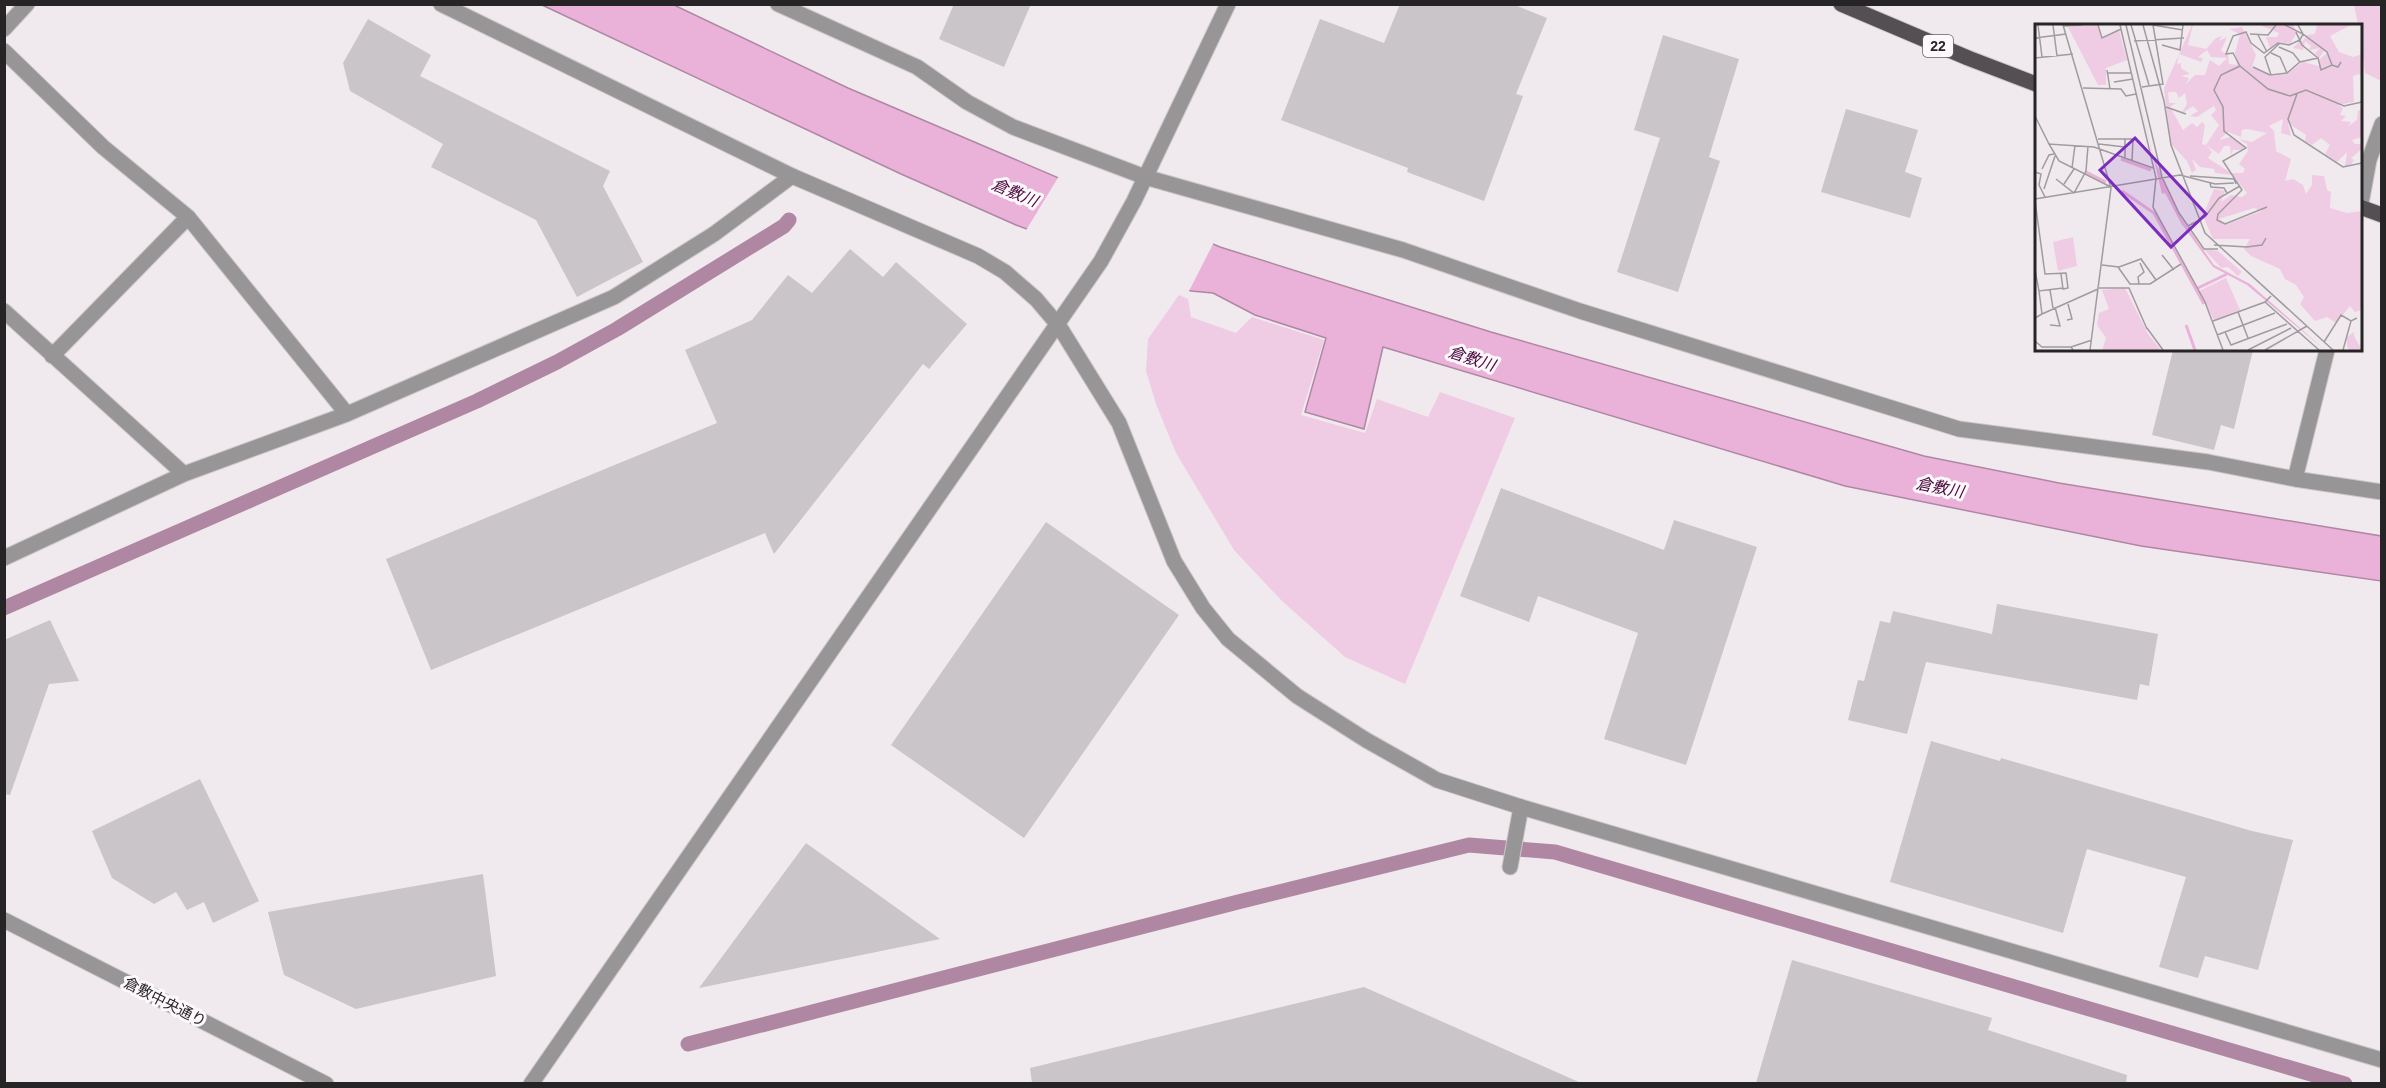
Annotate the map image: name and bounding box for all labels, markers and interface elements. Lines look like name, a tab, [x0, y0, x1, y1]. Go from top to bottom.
inset map	[2035, 24, 2362, 351]
road number: 22	[1923, 35, 1953, 57]
water label: 倉敷川	[989, 175, 1042, 210]
water label: 倉敷川	[1446, 343, 1499, 375]
water label: 倉敷川	[1915, 475, 1967, 501]
street label: 倉敷中央通り	[121, 974, 209, 1030]

